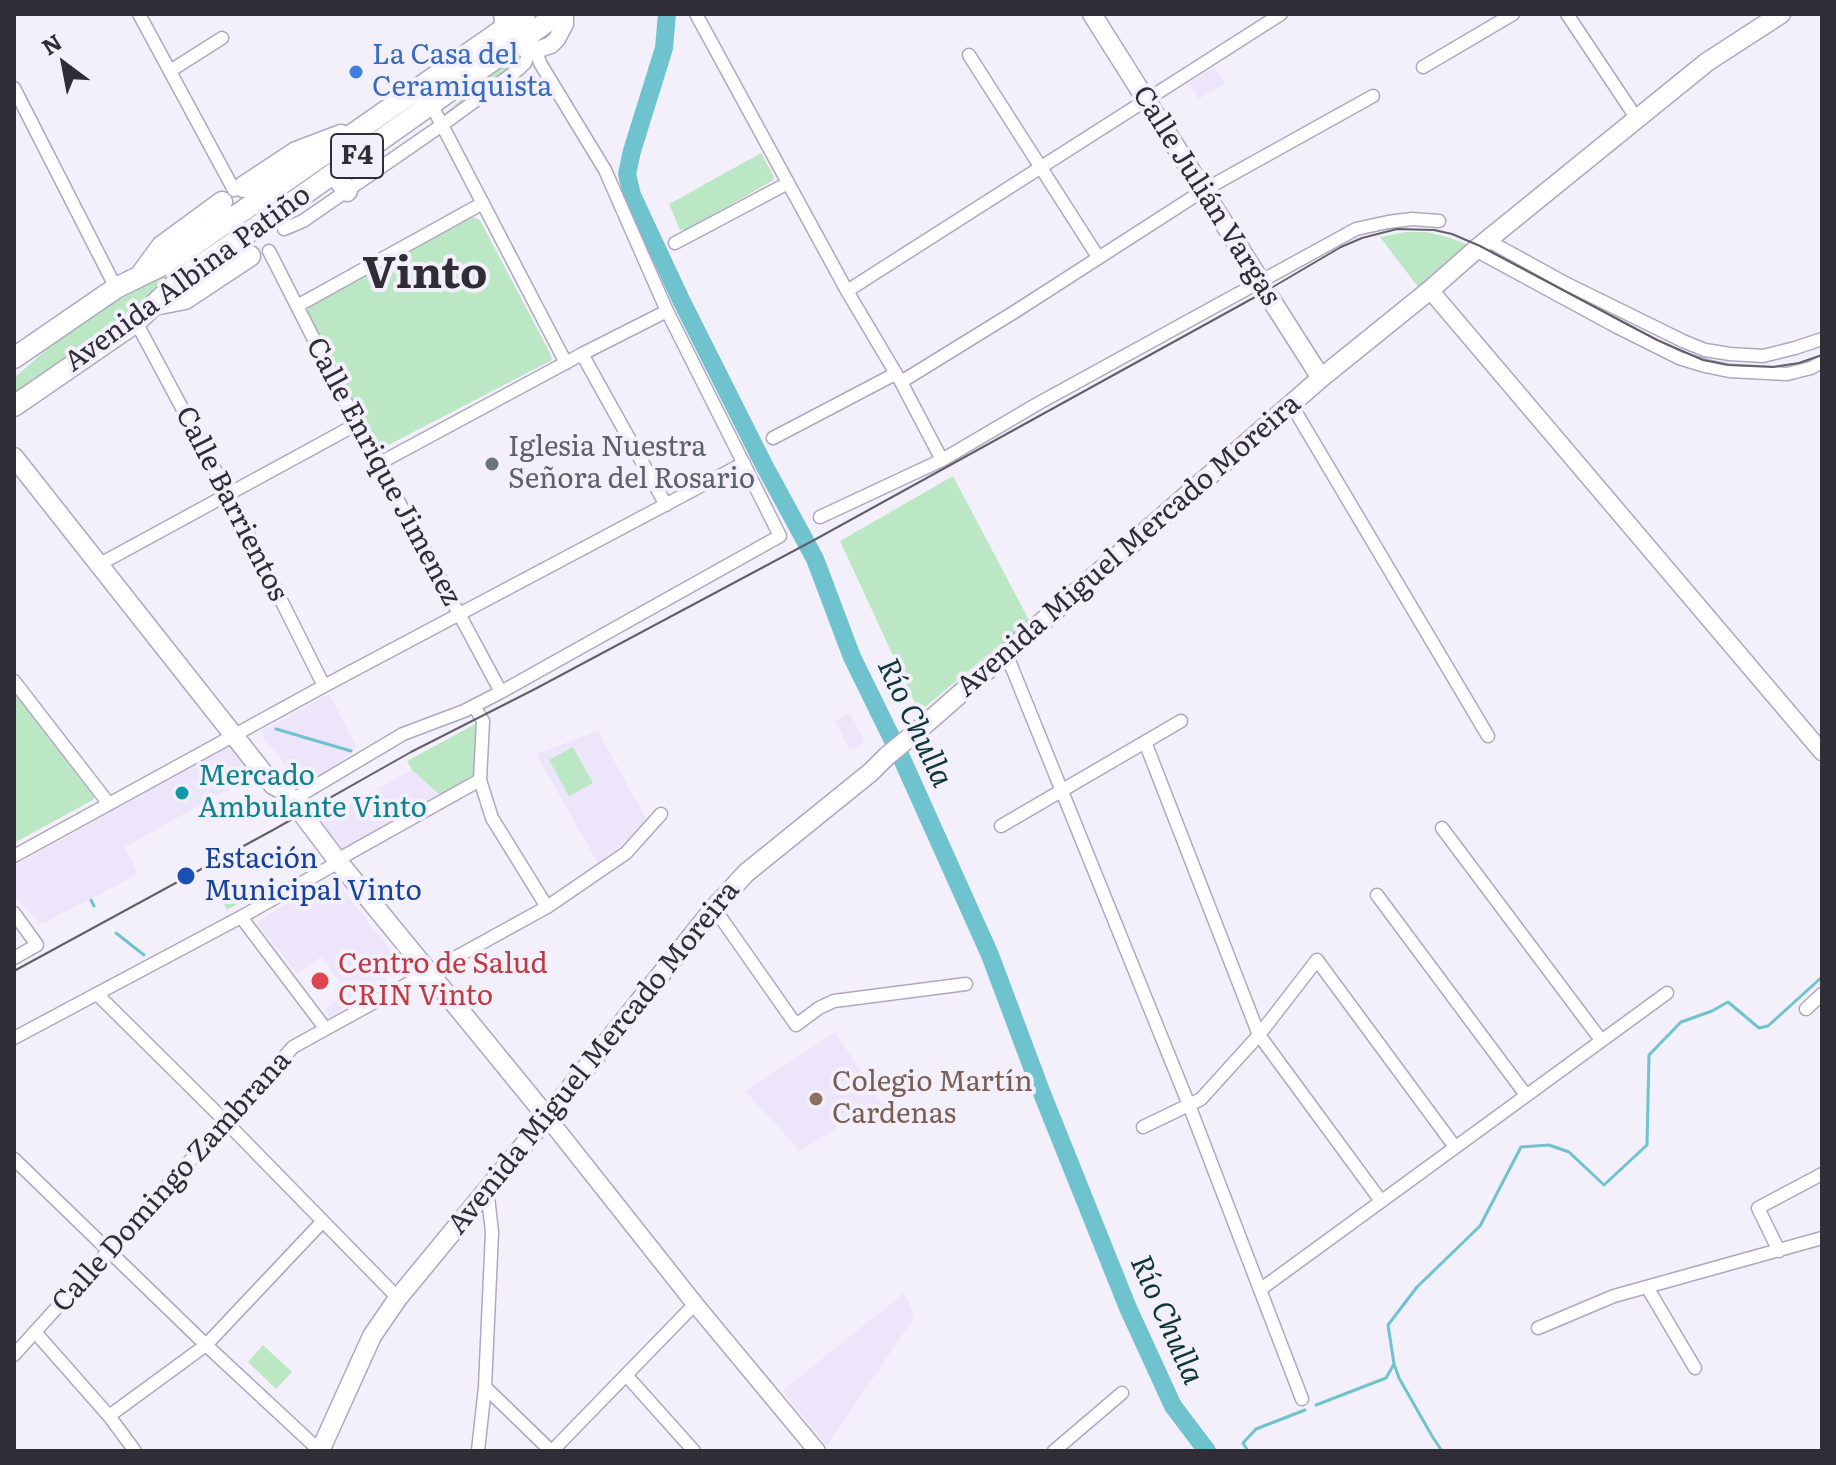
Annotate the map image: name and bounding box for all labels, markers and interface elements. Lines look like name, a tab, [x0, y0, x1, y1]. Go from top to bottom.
north arrow	[24, 24, 104, 104]
text: N	[34, 24, 68, 62]
place label: La Casa del Ceramiquista	[372, 39, 552, 105]
marker: La Casa del Ceramiquista	[347, 63, 365, 81]
street label: Calle Julián Vargas	[1125, 80, 1287, 312]
road number: F4	[331, 134, 383, 178]
street label: Avenida Albina Patiño	[58, 178, 318, 380]
district label: Vinto	[363, 249, 487, 301]
street label: Calle Enrique Jimenez	[298, 332, 468, 612]
street label: Avenida Miguel Mercado Moreira	[950, 387, 1308, 705]
street label: Calle Barrientos	[167, 401, 295, 607]
place label: Iglesia Nuestra Señora del Rosario	[508, 431, 755, 497]
marker: Iglesia Nuestra Señora del Rosario	[483, 455, 501, 473]
water label: Río Chulla	[869, 653, 959, 793]
place label: Mercado Ambulante Vinto	[198, 760, 427, 826]
marker: Mercado Ambulante Vinto	[173, 784, 191, 802]
place label: Estación Municipal Vinto	[204, 843, 422, 909]
marker: Estación Municipal Vinto	[175, 865, 197, 887]
street label: Avenida Miguel Mercado Moreira	[441, 875, 747, 1241]
place label: Centro de Salud CRIN Vinto	[338, 948, 548, 1014]
marker: Centro de Salud CRIN Vinto	[309, 970, 331, 992]
street label: Calle Domingo Zambrana	[46, 1044, 298, 1320]
place label: Colegio Martín Cardenas	[832, 1066, 1033, 1132]
marker: Colegio Martín Cardenas	[807, 1090, 825, 1108]
water label: Río Chulla	[1122, 1250, 1210, 1390]

